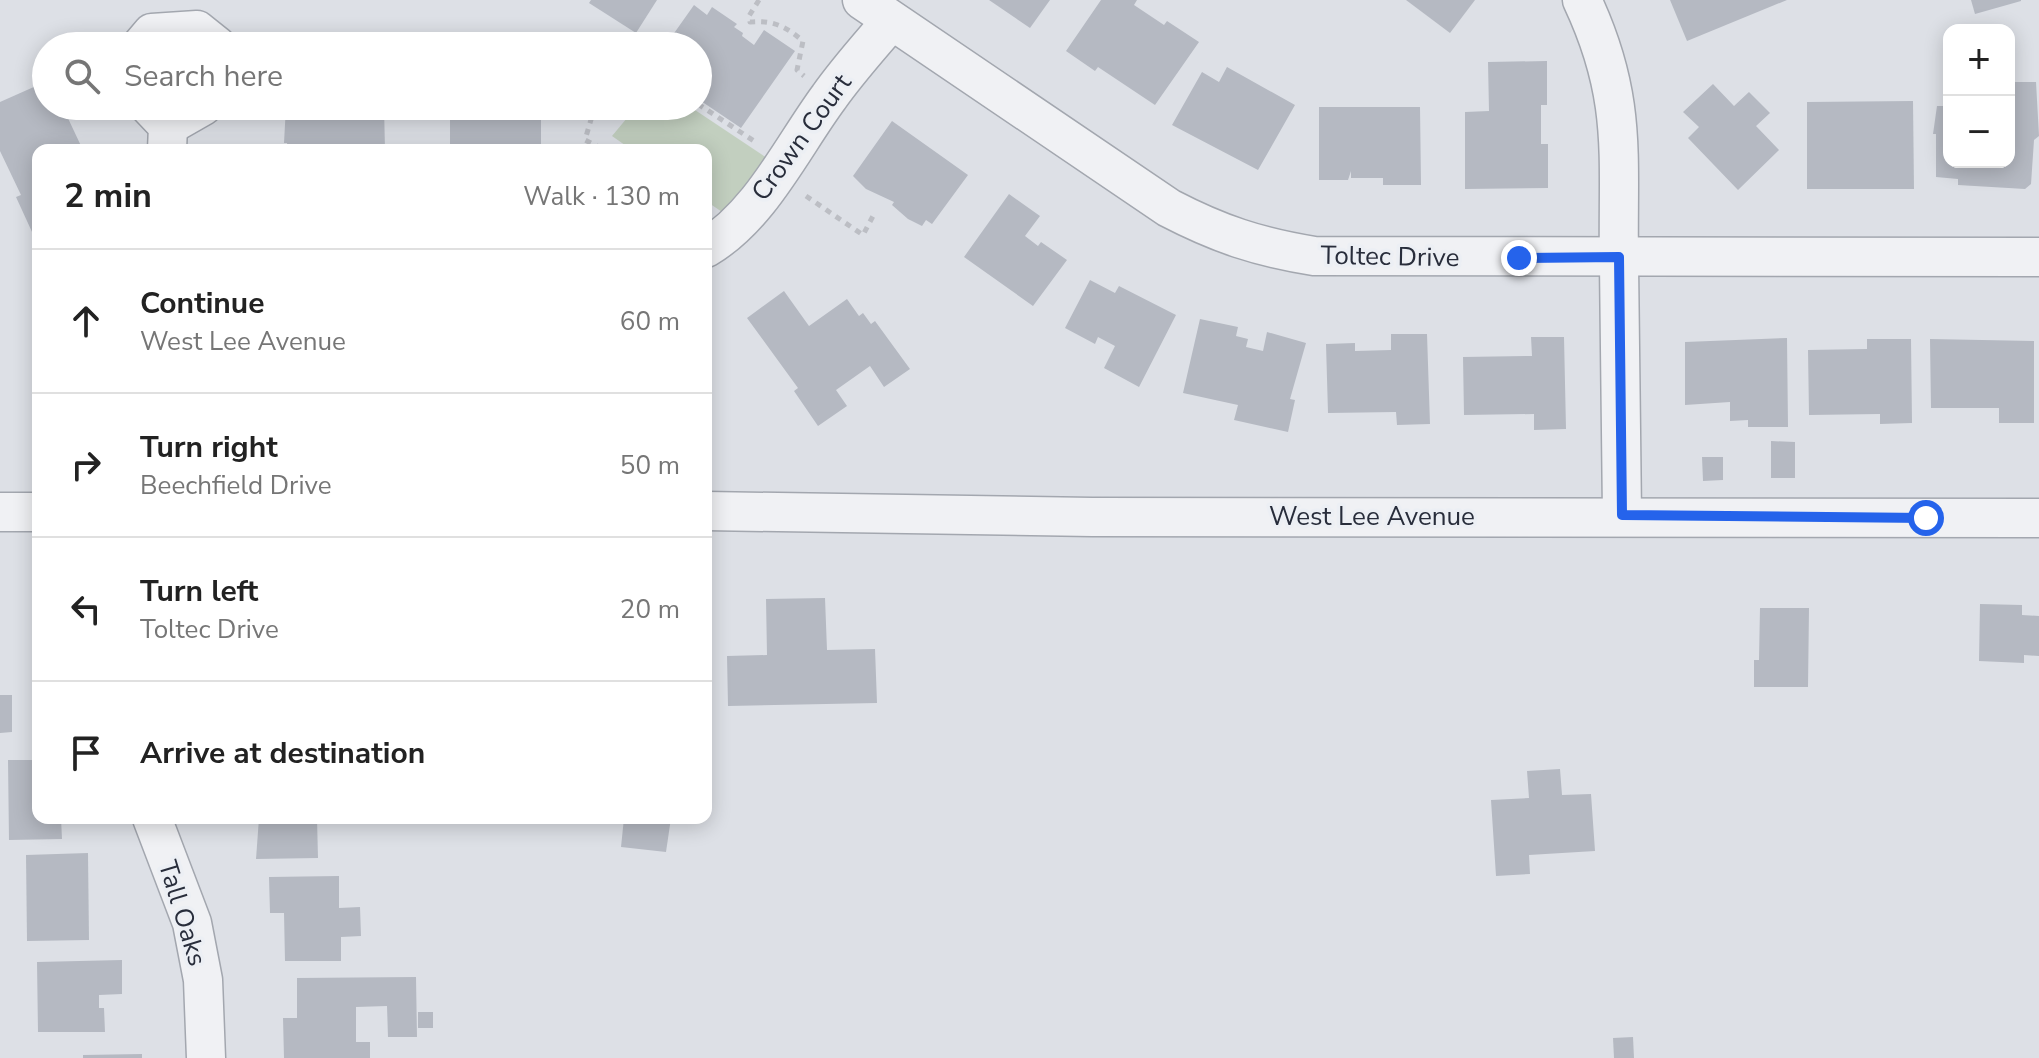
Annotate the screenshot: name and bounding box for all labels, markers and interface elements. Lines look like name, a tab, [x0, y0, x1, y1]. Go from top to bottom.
map controls	[1943, 24, 2015, 168]
button: +	[1943, 24, 2015, 96]
search box	[32, 32, 712, 120]
icon: search	[60, 54, 104, 98]
text: Search here	[124, 56, 283, 97]
street label: Crown Court	[743, 66, 860, 208]
button: −	[1943, 96, 2015, 168]
text: 2 min	[64, 173, 152, 219]
text: Walk · 130 m	[523, 179, 680, 214]
street label: Toltec Drive	[1320, 238, 1460, 275]
route end	[1501, 240, 1537, 276]
text: Continue	[140, 283, 265, 324]
icon: ahead	[64, 299, 108, 343]
text: 60 m	[620, 304, 680, 339]
text: West Lee Avenue	[140, 324, 346, 359]
text: Turn right	[140, 427, 278, 468]
icon: right	[64, 443, 108, 487]
text: 50 m	[620, 448, 680, 483]
text: Beechfield Drive	[140, 468, 331, 503]
street label: West Lee Avenue	[1269, 499, 1475, 534]
route start	[1908, 500, 1944, 536]
text: Turn left	[140, 571, 258, 612]
icon: left	[64, 587, 108, 631]
text: 20 m	[620, 592, 680, 627]
text: Toltec Drive	[140, 612, 279, 647]
icon: arrive	[64, 731, 108, 775]
text: Arrive at destination	[140, 733, 425, 774]
street label: Tall Oaks	[150, 856, 215, 970]

